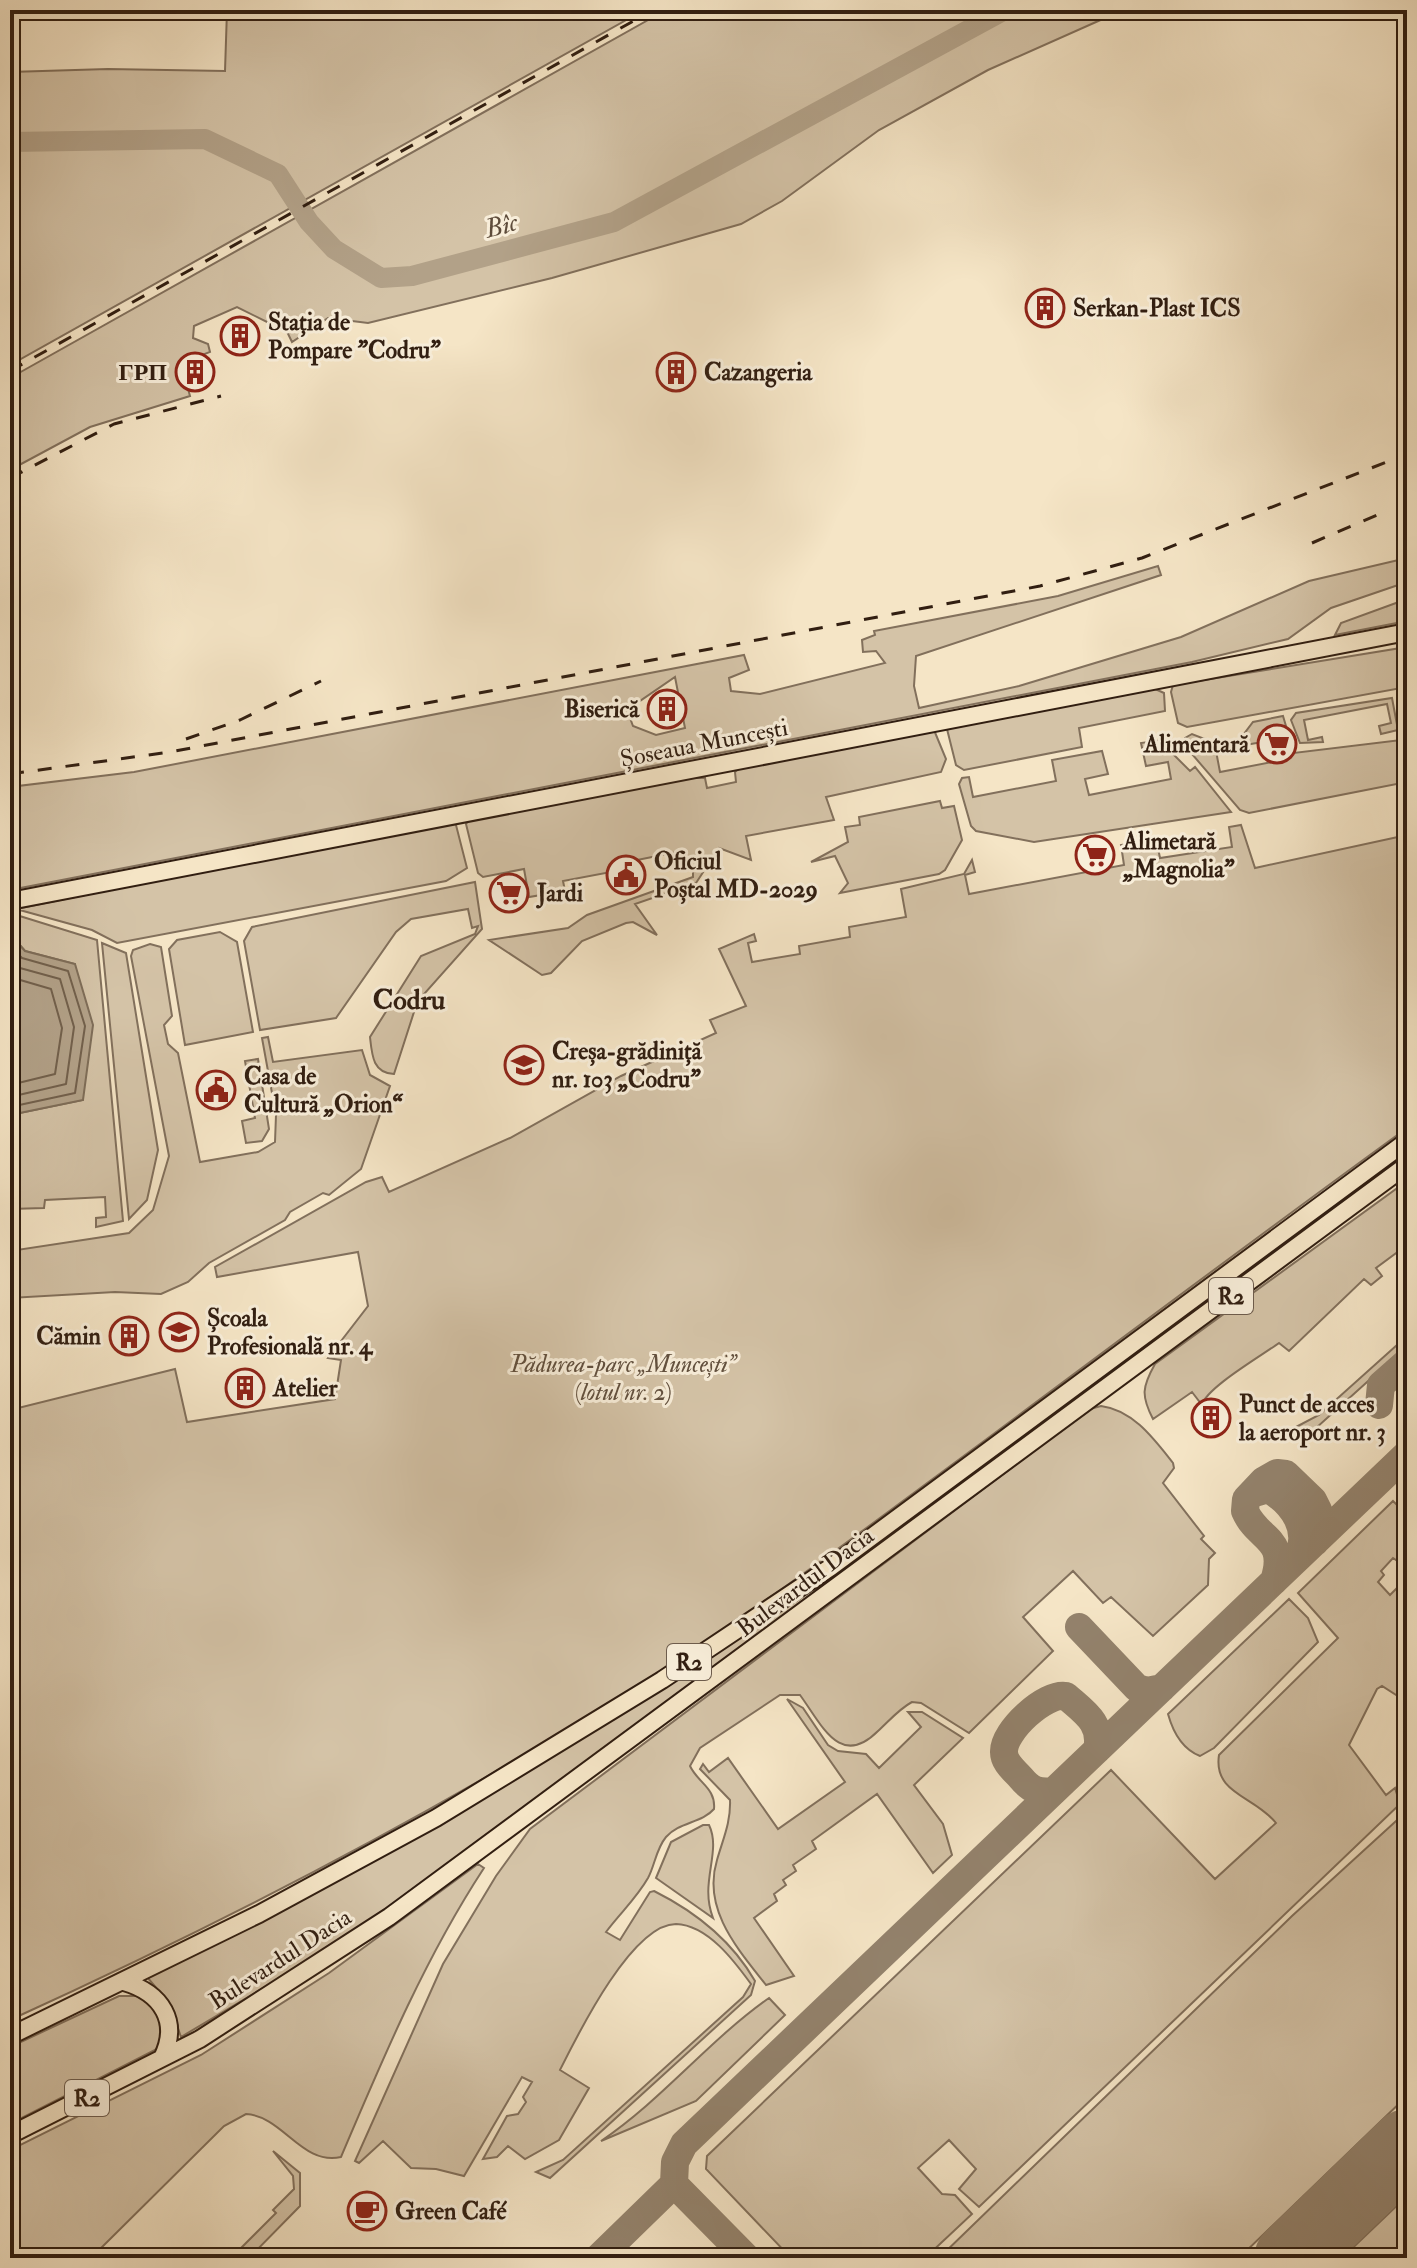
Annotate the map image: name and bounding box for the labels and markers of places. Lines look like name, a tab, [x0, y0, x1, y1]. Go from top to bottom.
building icon: Serkan-Plast ICS	[1024, 287, 1066, 329]
place label: Serkan-Plast ICS	[1073, 293, 1240, 324]
place label: Stația de Pompare "Codru"	[268, 307, 441, 366]
building icon: Stația de Pompare "Codru"	[219, 315, 261, 357]
building icon: ГРП	[174, 351, 216, 393]
building icon: Cazangeria	[655, 351, 697, 393]
place label: ГРП	[118, 357, 167, 388]
place label: Cazangeria	[704, 357, 813, 388]
building icon: Biserică	[646, 688, 688, 730]
place label: Biserică	[564, 694, 640, 725]
supermarket icon: Alimentară	[1256, 723, 1298, 765]
place label: Alimentară	[1143, 729, 1250, 760]
place label: Alimetară „Magnolia”	[1122, 826, 1235, 885]
supermarket icon: Alimetară „Magnolia”	[1074, 834, 1116, 876]
place label: Oficiul Poștal MD-2029	[654, 846, 818, 905]
public building icon: Oficiul Poștal MD-2029	[605, 854, 647, 896]
supermarket icon: Jardi	[488, 872, 530, 914]
place label: Jardi	[536, 878, 584, 909]
place label: Creșa-grădiniță nr. 103 „Codru”	[552, 1036, 703, 1095]
school or university icon: Creșa-grădiniță nr. 103 „Codru”	[503, 1044, 545, 1086]
place label: Casa de Cultură „Orion“	[244, 1061, 404, 1120]
public building icon: Casa de Cultură „Orion“	[195, 1069, 237, 1111]
place label: Școala Profesională nr. 4	[207, 1303, 374, 1362]
school or university icon: Școala Profesională nr. 4	[158, 1311, 200, 1353]
building icon: Cămin	[108, 1315, 150, 1357]
place label: Cămin	[36, 1321, 102, 1352]
building icon: Atelier	[224, 1367, 266, 1409]
place label: Atelier	[272, 1373, 339, 1404]
place label: Punct de acces la aeroport nr. 3	[1238, 1389, 1386, 1448]
building icon: Punct de acces la aeroport nr. 3	[1190, 1397, 1232, 1439]
cafe icon: Green Café	[346, 2190, 388, 2232]
place label: Green Café	[395, 2196, 508, 2227]

